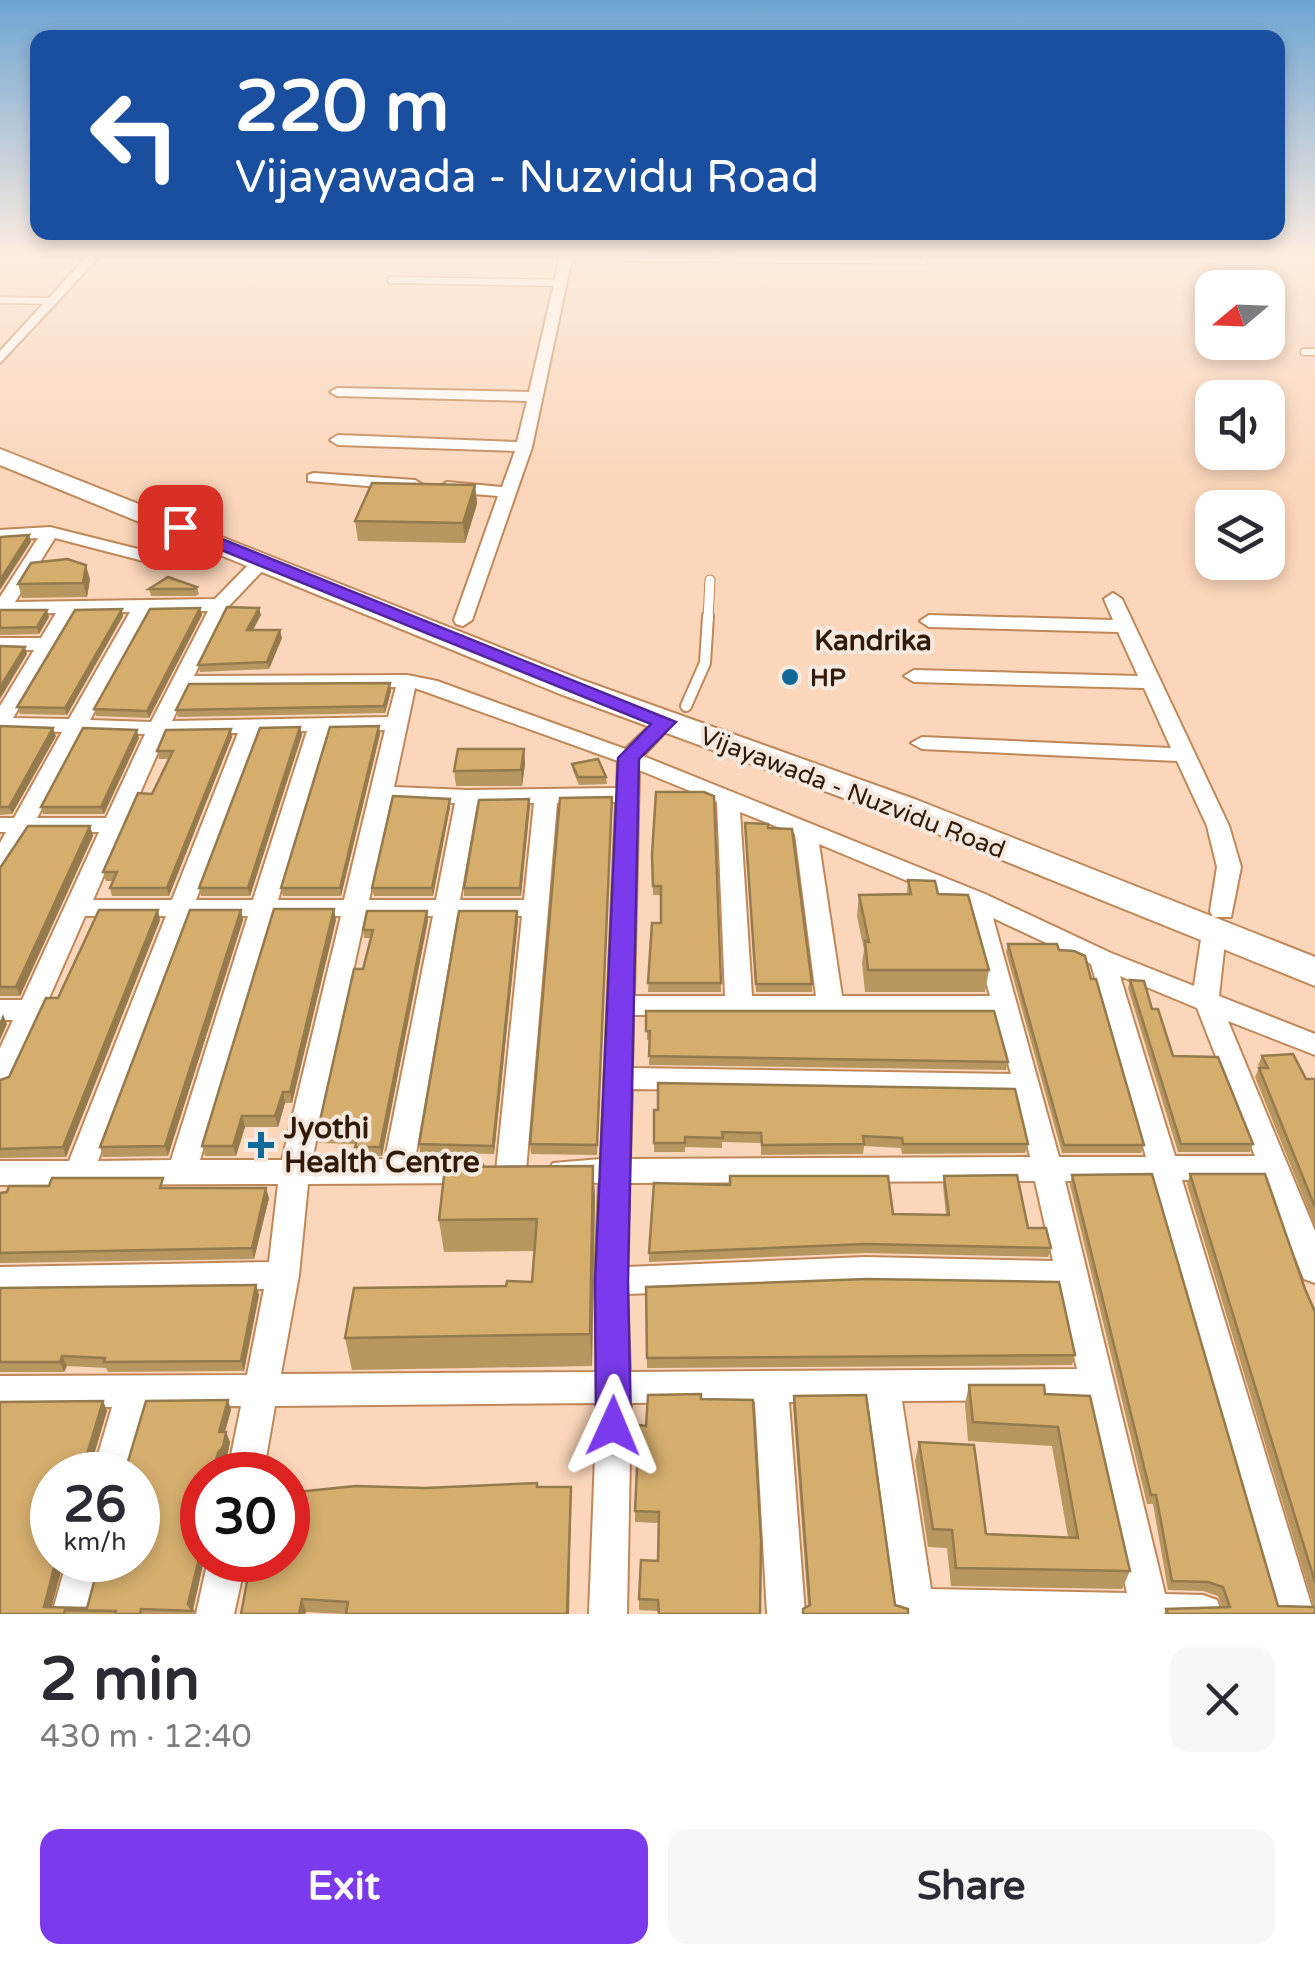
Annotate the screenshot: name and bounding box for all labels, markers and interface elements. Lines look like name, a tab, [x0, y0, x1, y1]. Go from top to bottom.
text: 220 m	[235, 66, 449, 150]
icon: left	[70, 70, 200, 200]
text: Vijayawada - Nuzvidu Road	[235, 151, 819, 205]
north arrow	[1195, 270, 1285, 360]
map controls	[1195, 270, 1285, 580]
button: sound	[1195, 380, 1285, 470]
pin	[138, 485, 223, 570]
button: layers	[1195, 490, 1285, 580]
icon: arrive	[153, 500, 208, 555]
district label: Kandrika	[814, 624, 932, 658]
place label: HP	[810, 663, 846, 693]
marker: HP	[779, 666, 801, 688]
street label: Vijayawada - Nuzvidu Road	[696, 721, 1010, 865]
place label: Jyothi Health Centre	[283, 1110, 480, 1181]
marker: Jyothi Health Centre	[248, 1132, 274, 1158]
position arrow	[561, 1374, 665, 1478]
speed limit sign: 30	[180, 1452, 310, 1582]
text: 26	[64, 1475, 126, 1535]
text: km/h	[64, 1527, 126, 1557]
text: 2 min	[40, 1644, 200, 1716]
button: close	[1170, 1647, 1275, 1752]
text: 430 m · 12:40	[40, 1718, 252, 1756]
button: Exit	[40, 1829, 648, 1944]
button: Share	[668, 1829, 1275, 1944]

